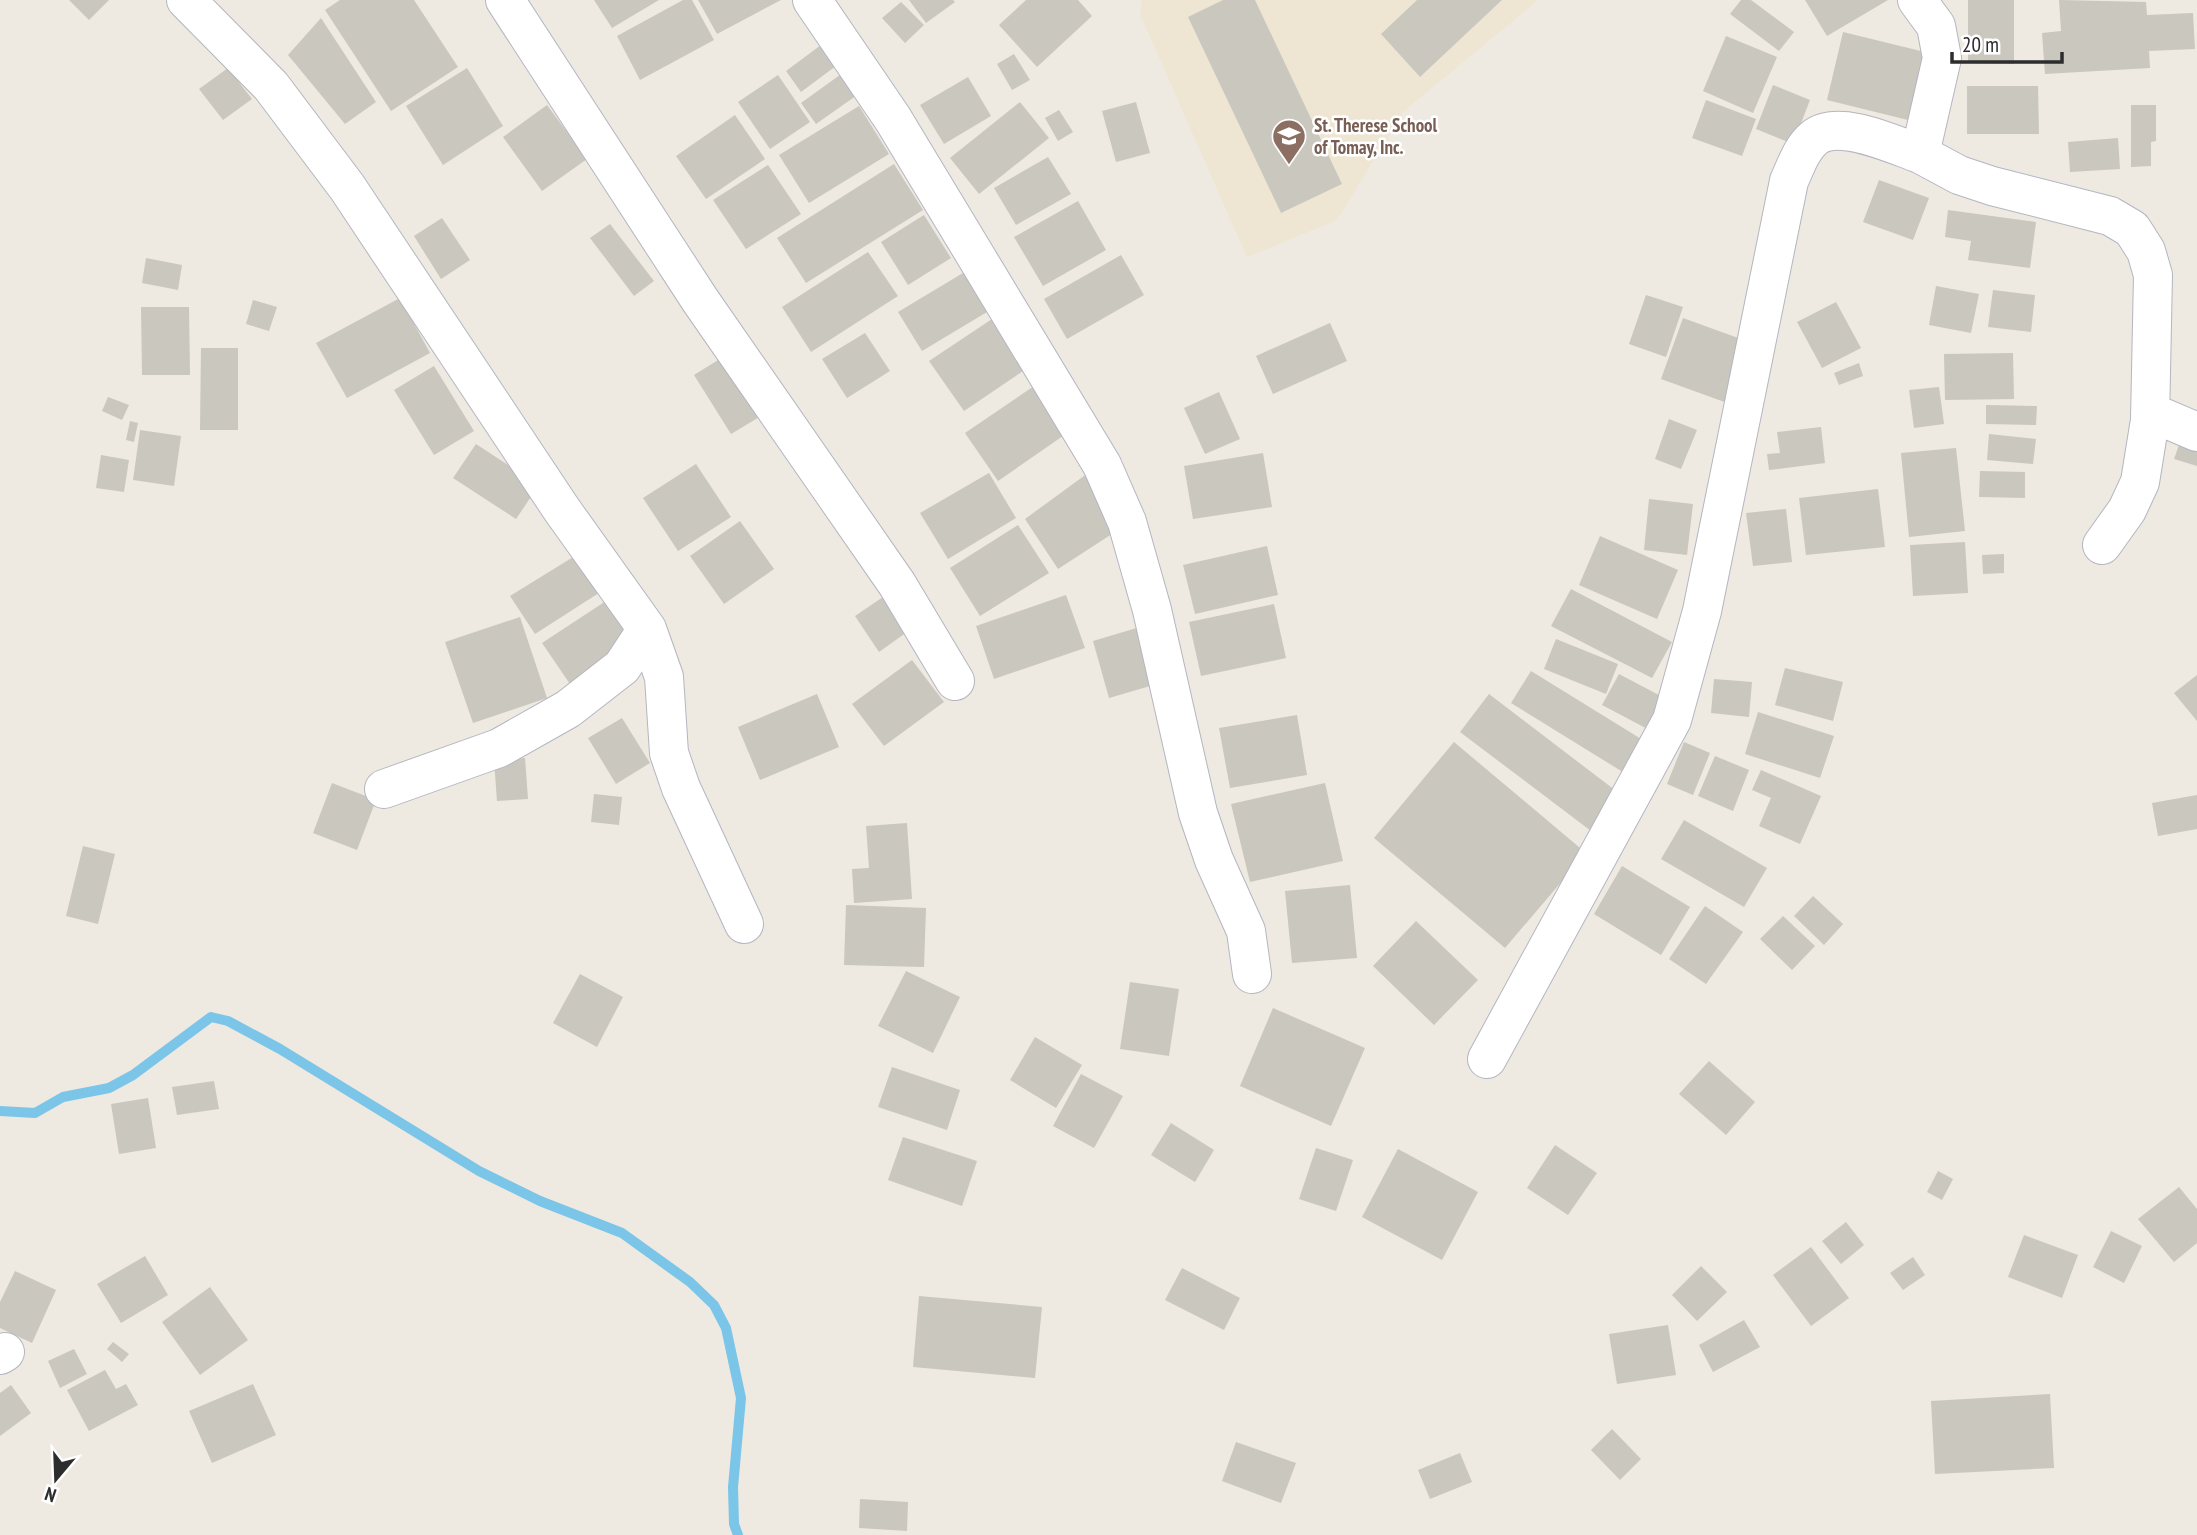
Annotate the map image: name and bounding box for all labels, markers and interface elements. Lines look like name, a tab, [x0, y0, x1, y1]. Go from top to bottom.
scale bar	[1952, 21, 2062, 65]
text: 20 m	[1962, 31, 1999, 58]
place label: St. Therese School of Tomay, Inc.	[1314, 113, 1438, 159]
school or university icon: St. Therese School of Tomay, Inc.	[1270, 117, 1308, 166]
north arrow	[21, 1444, 91, 1514]
text: N	[42, 1482, 59, 1508]

